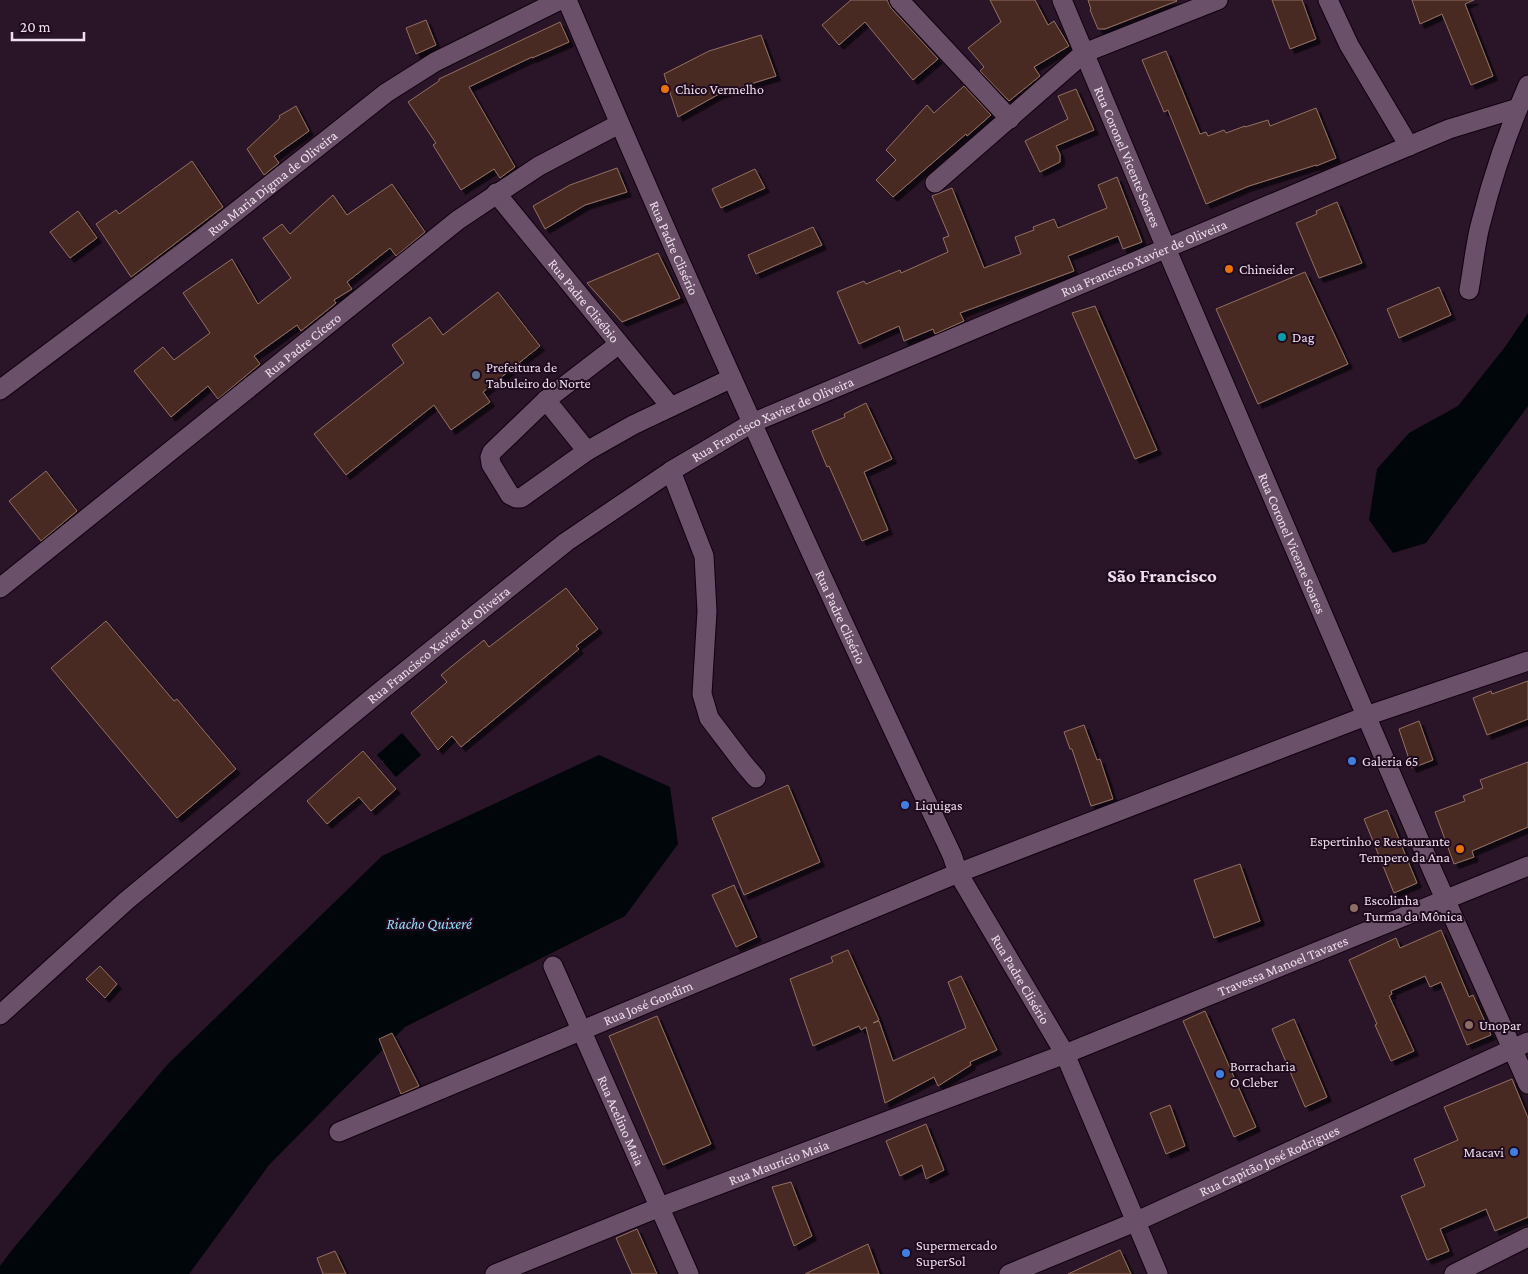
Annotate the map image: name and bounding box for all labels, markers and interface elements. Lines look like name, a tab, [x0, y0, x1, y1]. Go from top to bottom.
scale bar	[12, 10, 85, 42]
text: 20 m	[20, 19, 51, 35]
place label: Chico Vermelho	[675, 81, 764, 97]
marker: Chico Vermelho	[659, 83, 671, 95]
street label: Rua Coronel Vicente Soares	[1091, 84, 1164, 230]
street label: Rua Maria Digma de Oliveira	[204, 127, 340, 239]
street label: Rua Padre Clisério	[646, 198, 702, 297]
street label: Rua Francisco Xavier de Oliveira	[1059, 215, 1230, 300]
street label: Rua Padre Clisébio	[545, 256, 623, 346]
place label: Chineider	[1239, 261, 1294, 277]
marker: Chineider	[1223, 263, 1235, 275]
street label: Rua Padre Cícero	[261, 309, 344, 381]
place label: Dag	[1292, 329, 1315, 345]
marker: Dag	[1276, 331, 1288, 343]
place label: Prefeitura de Tabuleiro do Norte	[486, 359, 591, 391]
marker: Prefeitura de Tabuleiro do Norte	[470, 369, 482, 381]
street label: Rua Francisco Xavier de Oliveira	[689, 373, 856, 465]
street label: Rua Coronel Vicente Soares	[1255, 470, 1329, 616]
district label: São Francisco	[1107, 565, 1217, 586]
street label: Rua Padre Clisério	[812, 568, 869, 666]
street label: Rua Francisco Xavier de Oliveira	[364, 582, 513, 707]
place label: Galeria 65	[1362, 753, 1418, 769]
marker: Galeria 65	[1346, 755, 1358, 767]
place label: Liquigas	[915, 797, 963, 813]
marker: Liquigas	[899, 799, 911, 811]
place label: Espertinho e Restaurante Tempero da Ana	[1310, 833, 1451, 865]
marker: Espertinho e Restaurante Tempero da Ana	[1454, 843, 1466, 855]
place label: Escolinha Turma da Mônica	[1364, 892, 1463, 924]
marker: Escolinha Turma da Mônica	[1348, 902, 1360, 914]
water label: Riacho Quixeré	[386, 916, 473, 932]
street label: Rua Padre Clisério	[988, 931, 1053, 1027]
street label: Travessa Manoel Tavares	[1215, 932, 1350, 999]
street label: Rua José Gondim	[601, 977, 695, 1028]
place label: Unopar	[1479, 1017, 1521, 1033]
marker: Unopar	[1463, 1019, 1475, 1031]
place label: Borracharia O Cleber	[1230, 1058, 1296, 1090]
marker: Borracharia O Cleber	[1214, 1068, 1226, 1080]
street label: Rua Acelino Maia	[594, 1073, 648, 1169]
street label: Rua Capitão José Rodrigues	[1197, 1122, 1342, 1199]
street label: Rua Maurício Maia	[726, 1136, 831, 1188]
place label: Macavi	[1464, 1144, 1504, 1160]
marker: Macavi	[1508, 1146, 1520, 1158]
place label: Supermercado SuperSol	[916, 1237, 997, 1269]
marker: Supermercado SuperSol	[900, 1247, 912, 1259]

